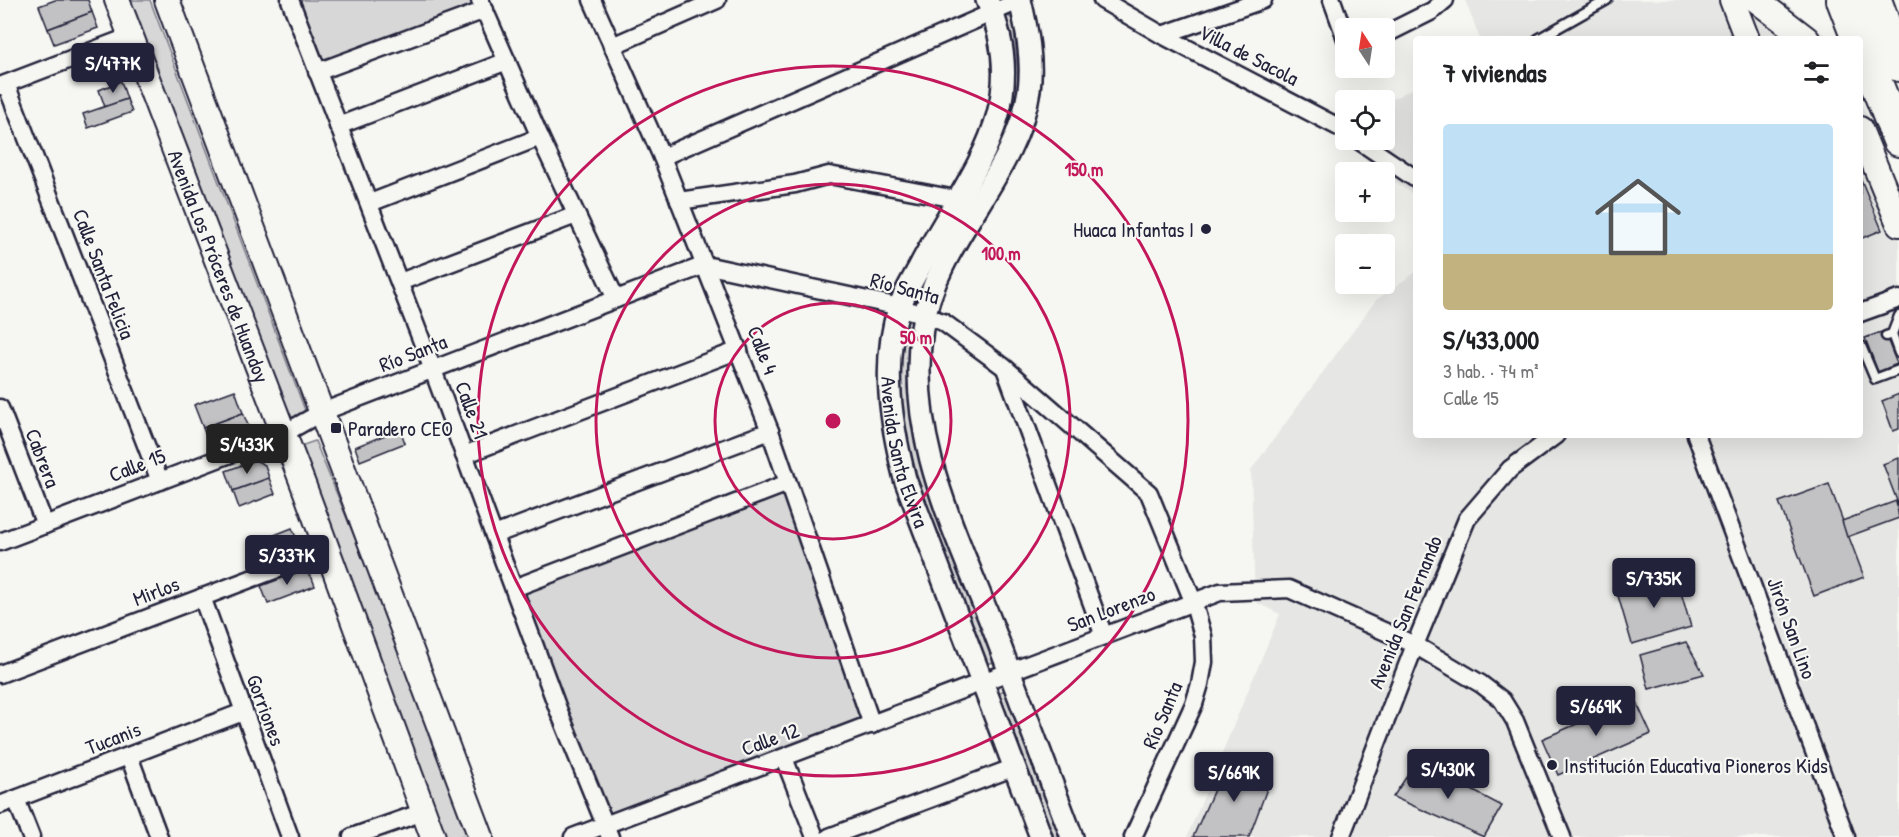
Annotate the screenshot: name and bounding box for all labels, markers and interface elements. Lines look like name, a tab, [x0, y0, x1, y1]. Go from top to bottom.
street label: Villa de Sacola	[1194, 17, 1304, 93]
north arrow	[1335, 18, 1395, 78]
map controls	[1335, 18, 1395, 294]
pin: S/477K	[64, 43, 162, 94]
text: S/477K	[85, 49, 141, 76]
text: 7 viviendas	[1443, 55, 1547, 90]
icon: filters	[1800, 56, 1833, 89]
button: locate	[1335, 90, 1395, 150]
street label: Avenida Los Próceres de Huandoy	[161, 145, 277, 387]
text: 150 m	[1065, 157, 1103, 182]
button: +	[1335, 162, 1395, 222]
icon: home	[1584, 163, 1692, 271]
street label: Calle Santa Felicia	[66, 205, 142, 343]
place label: Huaca Infantas I	[1073, 215, 1194, 244]
marker: Huaca Infantas I	[1199, 222, 1213, 236]
button: −	[1335, 234, 1395, 294]
text: 100 m	[981, 241, 1021, 266]
street label: Río Santa	[867, 265, 943, 311]
street label: Calle 4	[741, 322, 786, 379]
text: S/433,000	[1443, 322, 1539, 357]
text: 50 m	[900, 325, 932, 350]
street label: Río Santa	[375, 327, 451, 379]
text: 3 hab. · 74 m²	[1443, 357, 1539, 384]
street label: Avenida Santa Elvira	[875, 376, 937, 532]
street label: Calle 21	[448, 377, 496, 443]
text: Calle 15	[1443, 384, 1499, 411]
centre of rings	[823, 411, 843, 431]
place label: Paradero CEO	[348, 414, 453, 443]
marker: Paradero CEO	[329, 421, 343, 435]
street label: Cabrera	[19, 424, 67, 492]
pin: S/433K	[198, 424, 296, 475]
text: S/433K	[220, 430, 274, 457]
street label: Calle 15	[104, 441, 170, 489]
street label: Avenida San Fernando	[1361, 531, 1449, 693]
pin: S/337K	[238, 535, 336, 586]
text: S/337K	[259, 541, 315, 568]
pin: S/735K	[1605, 558, 1703, 609]
text: S/735K	[1626, 564, 1682, 591]
street label: Mirlos	[129, 569, 183, 613]
street label: Jirón San Lino	[1760, 573, 1824, 683]
street label: San Lorenzo	[1063, 579, 1159, 639]
street label: Gorriones	[240, 670, 292, 750]
street label: Río Santa	[1135, 677, 1189, 753]
pin: S/669K	[1547, 686, 1645, 737]
text: S/669K	[1570, 692, 1622, 719]
street label: Tucanis	[81, 714, 145, 762]
street label: Calle 12	[737, 715, 803, 763]
pin: S/430K	[1399, 749, 1497, 800]
place label: Institución Educativa Pioneros Kids	[1564, 751, 1828, 780]
pin: S/669K	[1185, 752, 1283, 803]
text: S/430K	[1421, 755, 1475, 782]
text: S/669K	[1208, 758, 1260, 785]
marker: Institución Educativa Pioneros Kids	[1545, 758, 1559, 772]

